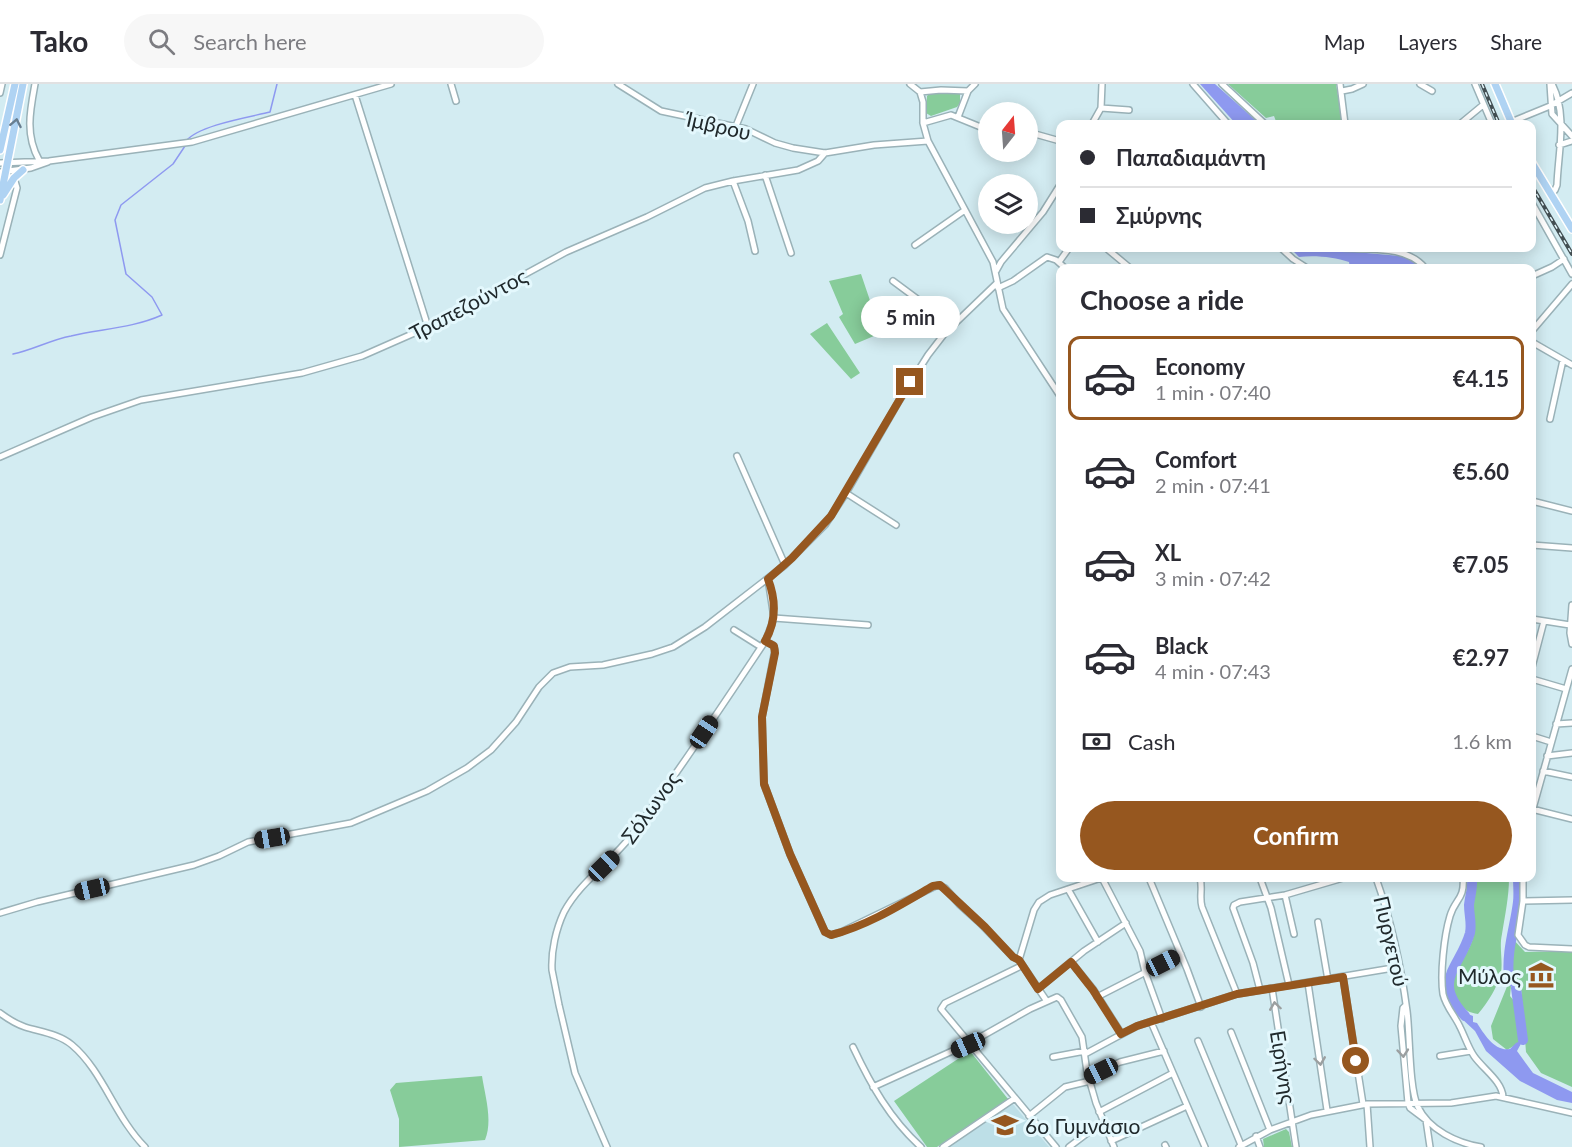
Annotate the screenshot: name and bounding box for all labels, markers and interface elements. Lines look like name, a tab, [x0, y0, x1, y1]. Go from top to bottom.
search box	[124, 14, 544, 68]
text: Tako	[30, 24, 88, 58]
icon: search	[145, 25, 178, 58]
text: Search here	[193, 28, 307, 55]
text: Map	[1324, 29, 1365, 54]
text: Layers	[1398, 29, 1457, 54]
text: Share	[1490, 29, 1542, 54]
north arrow	[978, 102, 1038, 162]
map controls	[978, 102, 1038, 234]
street label: Ίμβρου	[682, 105, 754, 145]
one-way arrow	[9, 118, 22, 128]
text: Παπαδιαμάντη	[1116, 144, 1266, 171]
button: layers	[978, 174, 1038, 234]
text: Σμύρνης	[1116, 202, 1202, 229]
street label: Τραπεζούντος	[405, 263, 531, 345]
text: Choose a ride	[1080, 283, 1244, 316]
callout: 5 min	[860, 295, 960, 337]
text: 5 min	[886, 305, 935, 329]
icon: car	[1083, 351, 1137, 405]
text: Economy	[1155, 353, 1245, 380]
text: €4.15	[1453, 365, 1509, 392]
route end	[896, 368, 923, 395]
text: 1 min · 07:40	[1155, 380, 1271, 404]
icon: car	[1083, 444, 1137, 498]
text: Comfort	[1155, 446, 1237, 473]
text: €5.60	[1453, 458, 1509, 485]
text: 2 min · 07:41	[1155, 473, 1271, 497]
icon: car	[1083, 537, 1137, 591]
text: XL	[1155, 539, 1181, 566]
text: €7.05	[1453, 551, 1509, 578]
text: 3 min · 07:42	[1155, 566, 1271, 590]
icon: car	[1083, 630, 1137, 684]
text: Black	[1155, 632, 1208, 659]
text: €2.97	[1453, 644, 1509, 671]
text: 4 min · 07:43	[1155, 659, 1271, 683]
car	[686, 712, 722, 752]
icon: cash	[1080, 725, 1113, 758]
text: Cash	[1128, 728, 1175, 755]
text: 1.6 km	[1452, 729, 1512, 753]
street label: Σόλωνος	[616, 766, 685, 848]
button: Confirm	[1080, 801, 1512, 870]
car	[253, 826, 291, 850]
car	[585, 847, 623, 885]
car	[72, 876, 112, 902]
street label: Πυργετού	[1369, 893, 1415, 989]
car	[1143, 947, 1183, 979]
museum icon: Μύλος	[1526, 960, 1556, 990]
place label: Μύλος	[1458, 963, 1521, 988]
one-way arrow	[1269, 1001, 1281, 1011]
car	[948, 1029, 988, 1061]
street label: Ειρήνης	[1266, 1029, 1302, 1106]
route start	[1342, 1047, 1369, 1074]
one-way arrow	[1397, 1049, 1410, 1058]
car	[1081, 1055, 1121, 1087]
one-way arrow	[1313, 1057, 1325, 1066]
school or university icon: 6ο Γυμνάσιο	[990, 1110, 1020, 1140]
place label: 6ο Γυμνάσιο	[1025, 1113, 1141, 1138]

